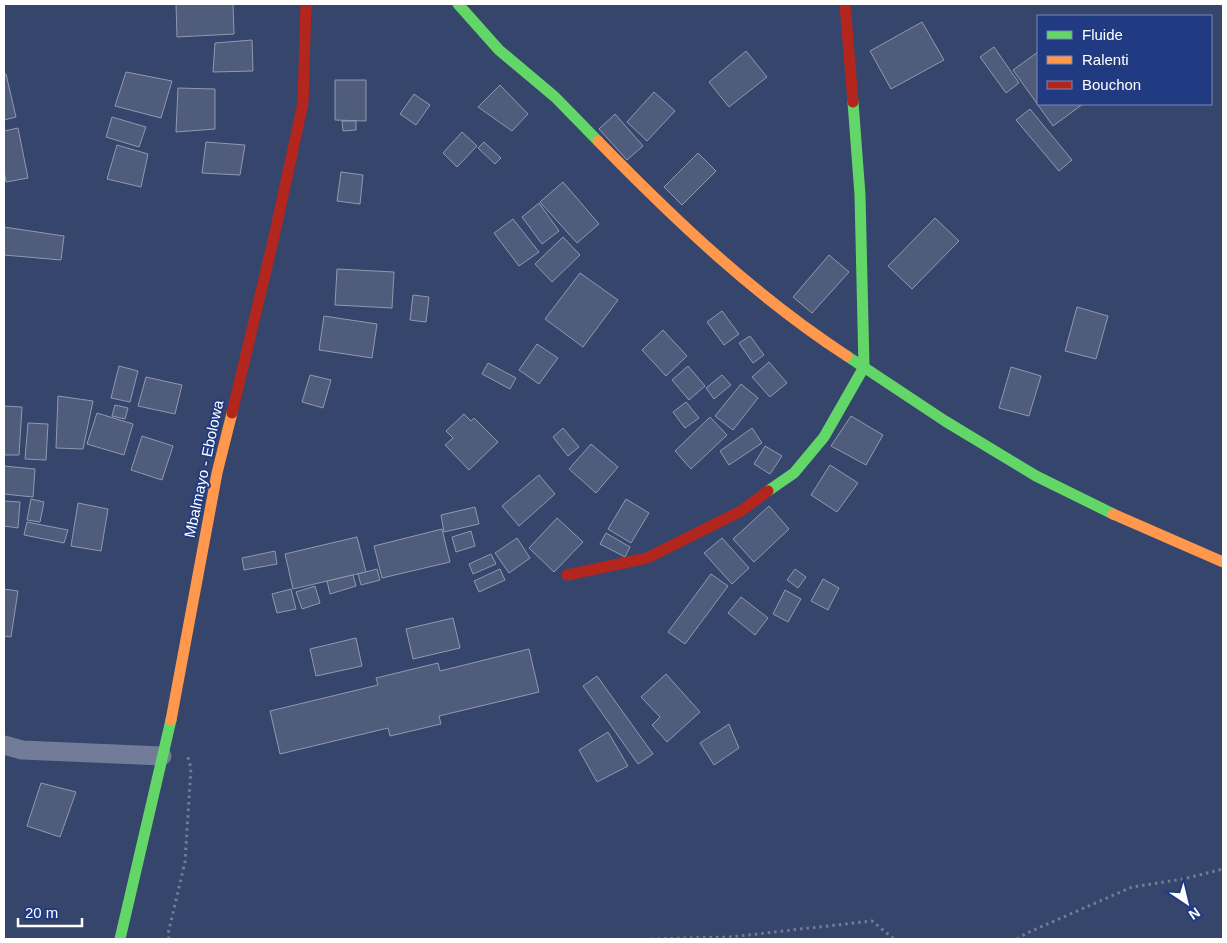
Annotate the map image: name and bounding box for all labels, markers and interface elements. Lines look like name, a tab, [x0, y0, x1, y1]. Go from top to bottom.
legend	[1037, 15, 1212, 105]
text: Fluide	[1082, 26, 1123, 43]
text: Ralenti	[1082, 51, 1129, 68]
text: Bouchon	[1082, 76, 1141, 93]
street label: Mbalmayo - Ebolowa	[181, 398, 227, 539]
north arrow	[1162, 878, 1212, 928]
scale bar	[18, 896, 81, 928]
text: 20 m	[25, 904, 58, 921]
text: N	[1186, 904, 1203, 923]

